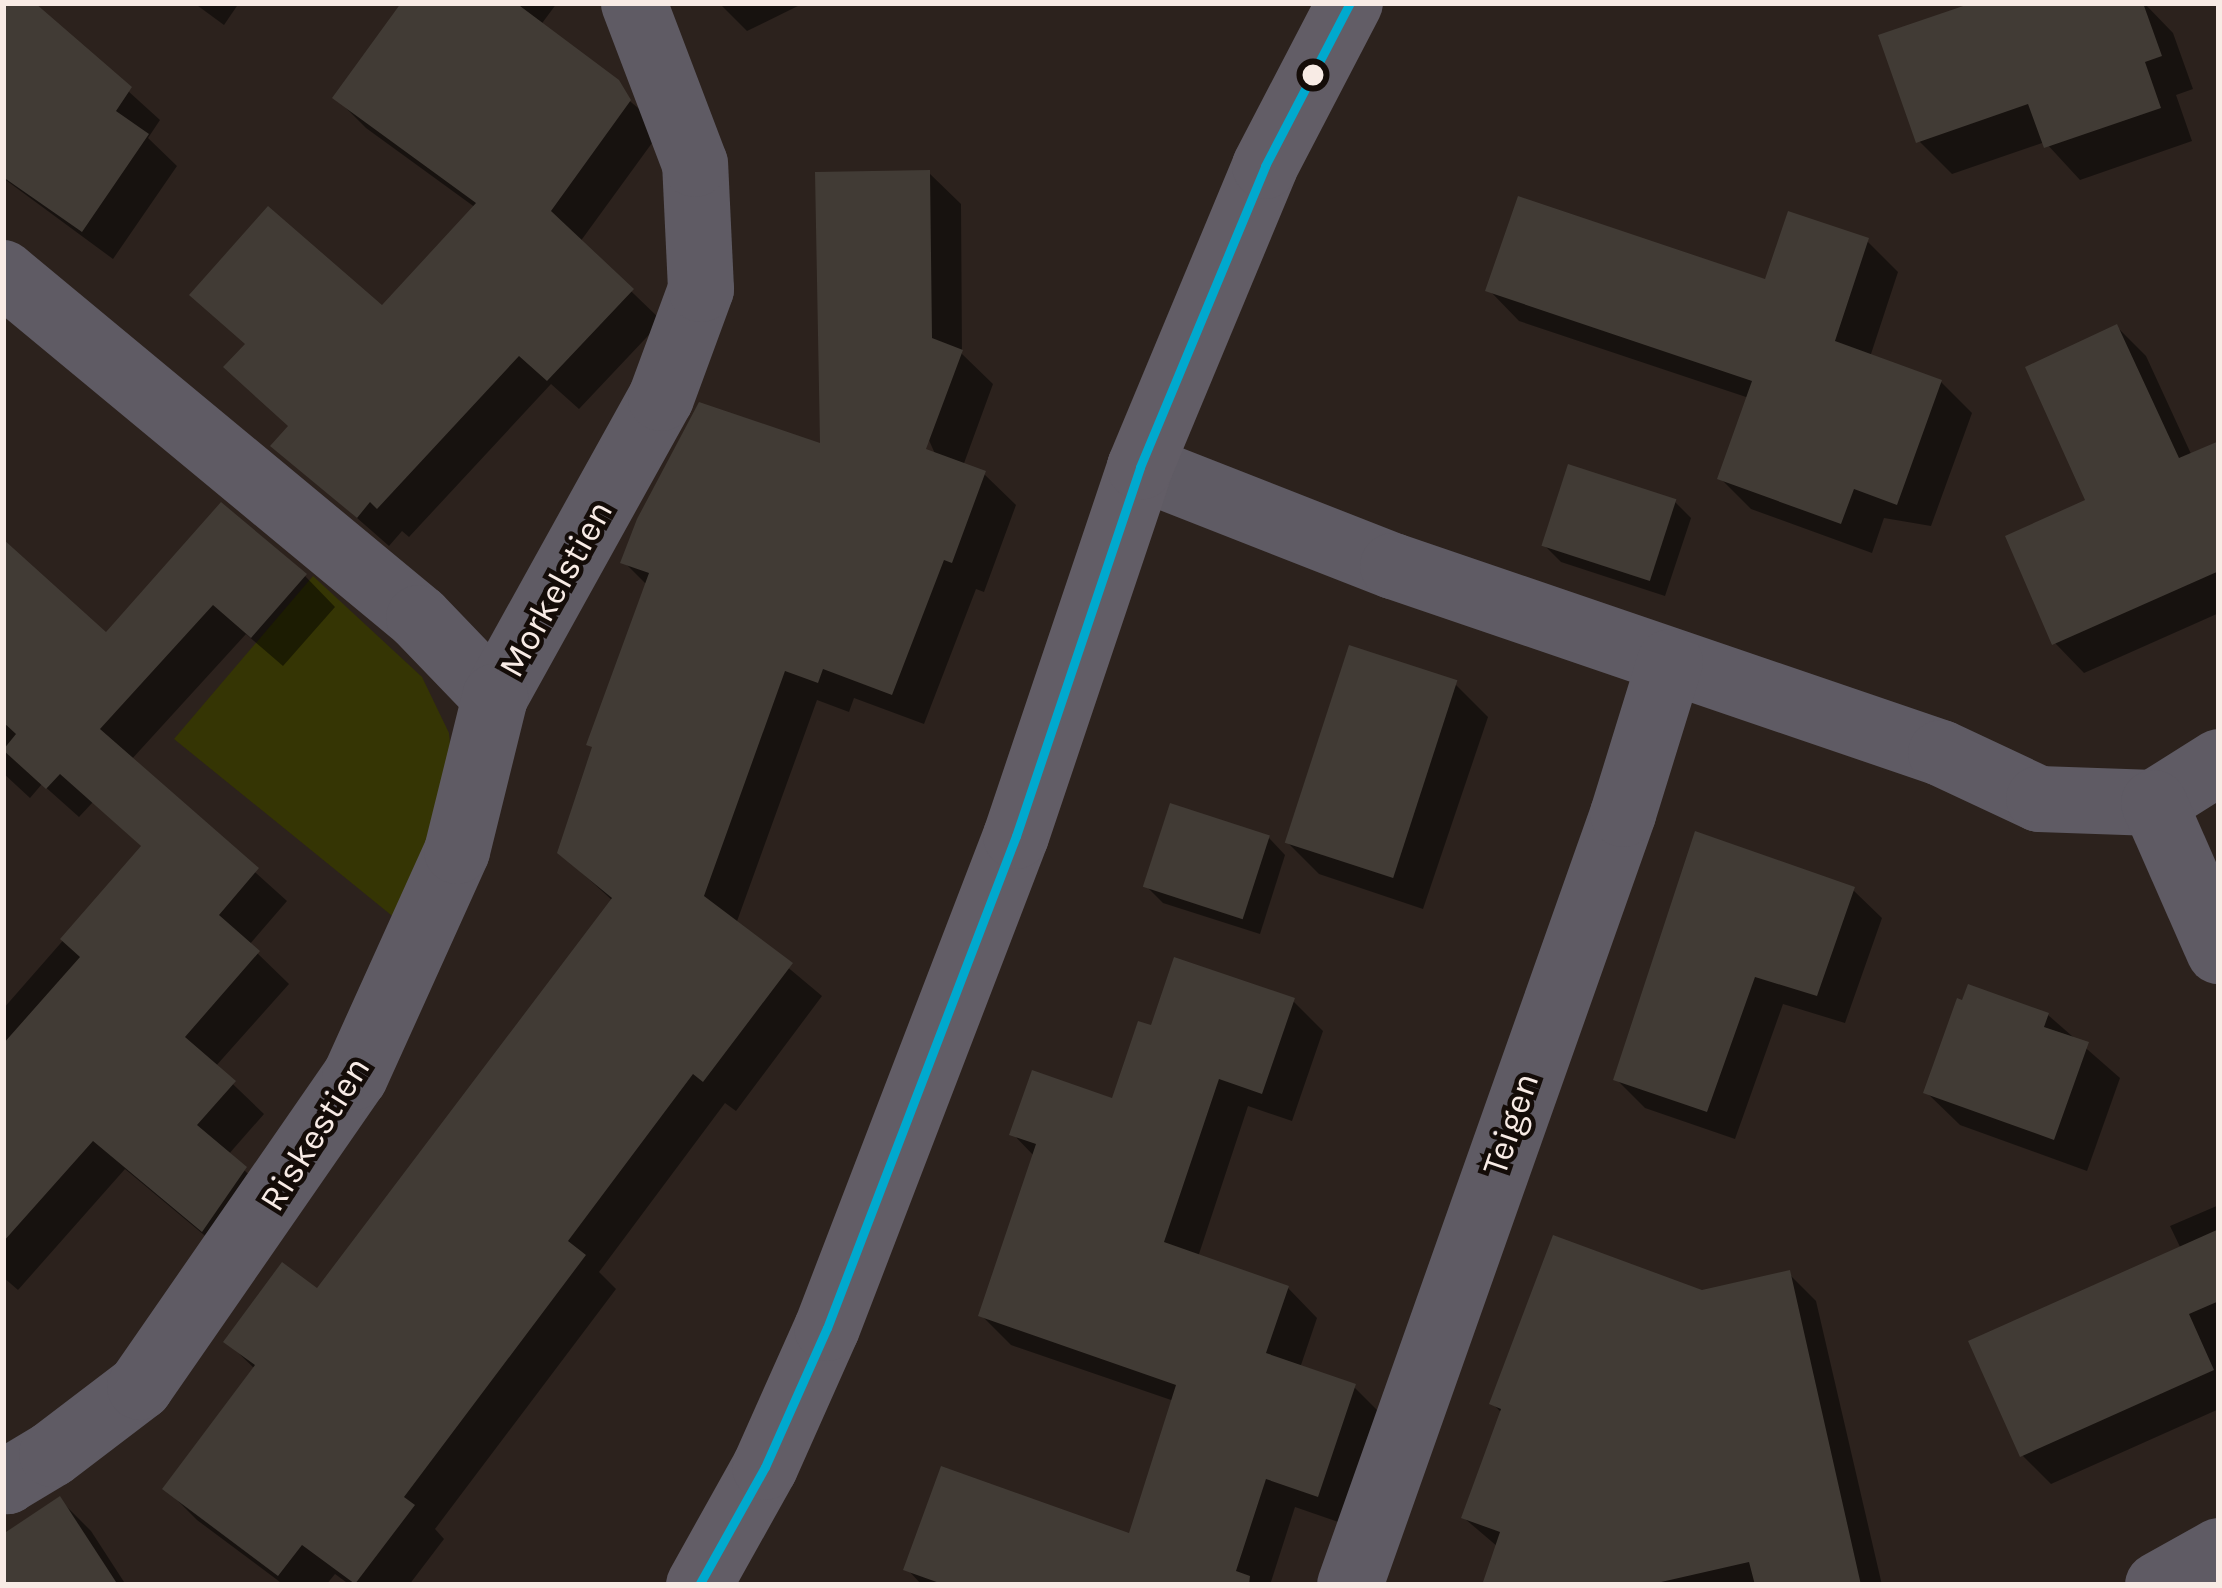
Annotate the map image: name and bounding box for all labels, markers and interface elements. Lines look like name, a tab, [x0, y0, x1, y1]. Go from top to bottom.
unlabelled marker	[1302, 64, 1324, 86]
street label: Morkelstien	[490, 493, 622, 685]
street label: Riskestien	[251, 1049, 379, 1219]
street label: Teigen	[1473, 1067, 1549, 1181]

